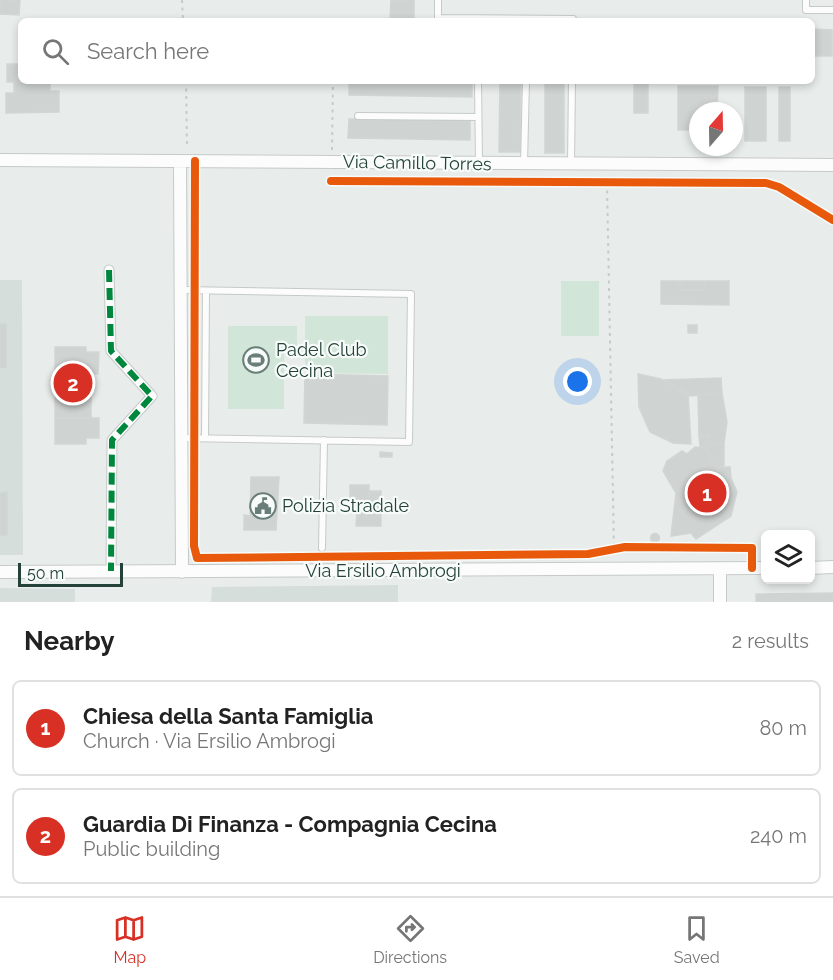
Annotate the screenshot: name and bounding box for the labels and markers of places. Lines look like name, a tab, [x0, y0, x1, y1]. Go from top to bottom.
place label: Padel Club Cecina	[276, 339, 367, 381]
sports icon: Padel Club Cecina	[241, 345, 271, 375]
pin: 2	[54, 360, 92, 406]
pin: 1	[688, 470, 726, 516]
public building icon: Polizia Stradale	[248, 491, 278, 521]
place label: Polizia Stradale	[282, 495, 410, 516]

